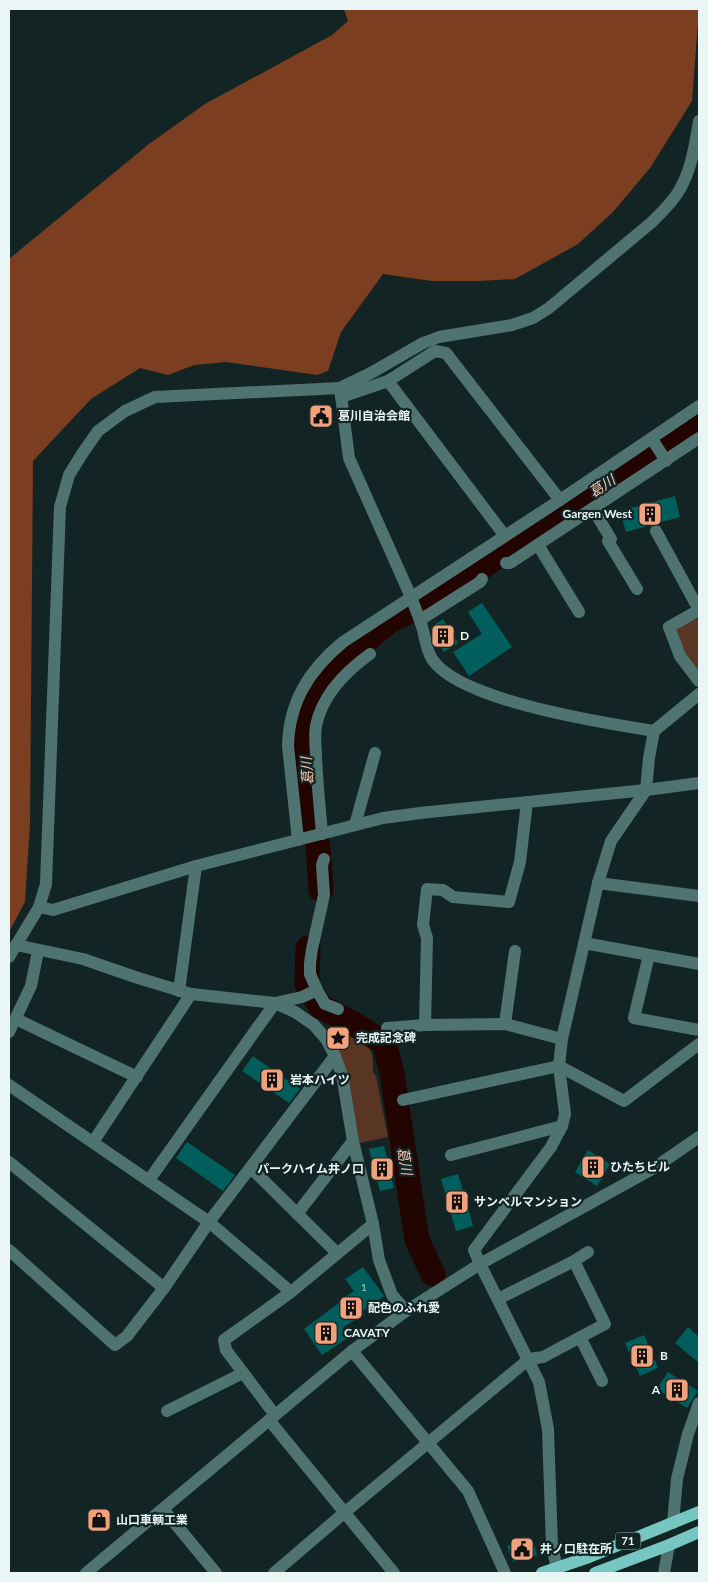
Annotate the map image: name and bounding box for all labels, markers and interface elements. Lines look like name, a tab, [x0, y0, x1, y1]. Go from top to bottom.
public building icon: 葛川自治会館	[308, 403, 334, 429]
place label: 葛川自治会館	[338, 408, 410, 423]
water label: 葛川	[585, 470, 620, 500]
building icon: Gargen West	[637, 501, 663, 527]
place label: Gargen West	[563, 506, 633, 521]
building icon: D	[430, 623, 456, 649]
place label: D	[460, 628, 469, 643]
water label: 葛川	[297, 754, 316, 786]
place icon: 完成記念碑	[325, 1025, 351, 1051]
place label: 完成記念碑	[356, 1030, 416, 1045]
building icon: 岩本ハイツ	[259, 1067, 285, 1093]
place label: 岩本ハイツ	[290, 1072, 350, 1087]
water label: 葛川	[395, 1146, 416, 1178]
building icon: ひたちビル	[580, 1154, 606, 1180]
building icon: パークハイム井ノ口	[369, 1156, 395, 1182]
place label: ひたちビル	[610, 1159, 670, 1174]
place label: パークハイム井ノ口	[257, 1161, 364, 1176]
building icon: サンベルマンション	[444, 1189, 470, 1215]
place label: サンベルマンション	[474, 1194, 582, 1209]
house number: 1	[361, 1281, 367, 1293]
building icon: 配色のふれ愛	[338, 1295, 364, 1321]
place label: 配色のふれ愛	[368, 1300, 440, 1315]
building icon: CAVATY	[313, 1320, 339, 1346]
place label: CAVATY	[344, 1325, 390, 1340]
building icon: B	[629, 1343, 655, 1369]
place label: B	[660, 1348, 668, 1363]
building icon: A	[664, 1377, 690, 1403]
place label: A	[651, 1382, 661, 1397]
shop icon: 山口車輌工業	[86, 1507, 112, 1533]
place label: 山口車輌工業	[116, 1512, 188, 1527]
road number: 71	[616, 1532, 640, 1550]
public building icon: 井ノ口駐在所	[509, 1536, 535, 1562]
place label: 井ノ口駐在所	[540, 1541, 612, 1556]

